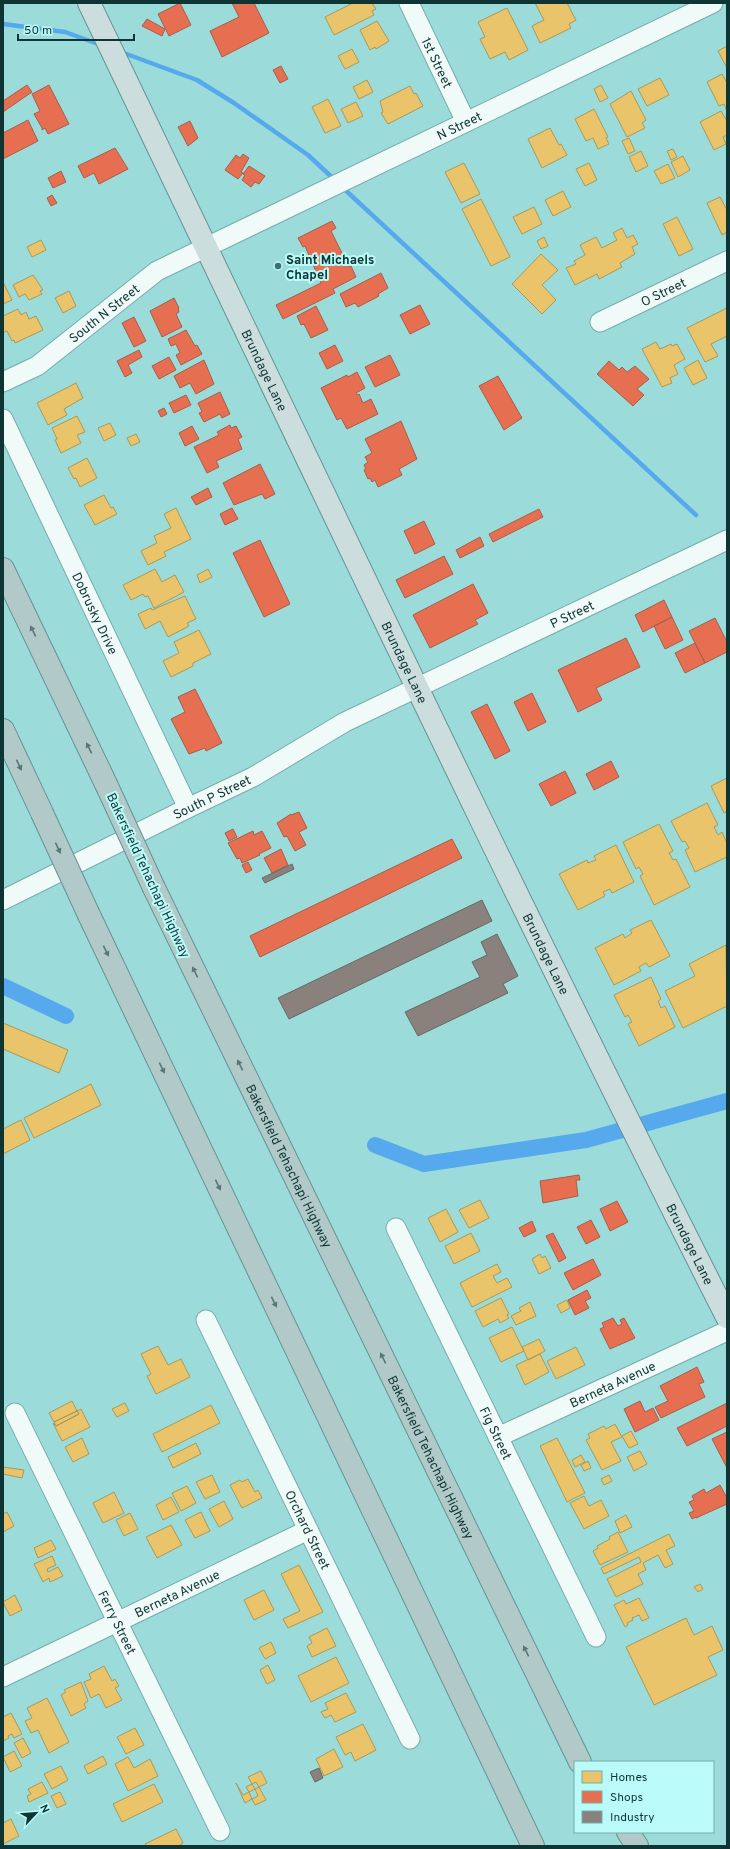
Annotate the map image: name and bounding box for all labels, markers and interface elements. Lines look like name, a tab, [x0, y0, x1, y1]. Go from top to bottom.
scale bar	[18, 16, 134, 42]
text: 50 m	[24, 23, 52, 39]
street label: 1st Street	[417, 35, 455, 91]
street label: N Street	[435, 109, 485, 145]
place label: Saint Michaels Chapel	[286, 253, 374, 284]
marker: Saint Michaels Chapel	[273, 261, 283, 271]
street label: O Street	[639, 276, 689, 311]
street label: South N Street	[67, 282, 144, 347]
street label: Brundage Lane	[237, 327, 289, 415]
street label: Dobrusky Drive	[67, 570, 120, 658]
street label: P Street	[548, 598, 597, 633]
street label: Brundage Lane	[377, 620, 430, 707]
one-way arrow	[30, 625, 36, 637]
one-way arrow	[86, 743, 92, 754]
one-way arrow	[16, 759, 22, 771]
street label: South P Street	[171, 773, 254, 824]
street label: Bakersfield Tehachapi Highway	[102, 791, 193, 961]
one-way arrow	[55, 843, 61, 854]
street label: Brundage Lane	[518, 911, 571, 998]
one-way arrow	[103, 945, 109, 956]
one-way arrow	[192, 966, 198, 978]
one-way arrow	[237, 1060, 243, 1071]
one-way arrow	[159, 1062, 165, 1074]
street label: Bakersfield Tehachapi Highway	[241, 1082, 334, 1251]
one-way arrow	[215, 1179, 221, 1191]
street label: Brundage Lane	[661, 1202, 716, 1288]
one-way arrow	[271, 1297, 277, 1308]
one-way arrow	[380, 1353, 386, 1364]
street label: Berneta Avenue	[568, 1359, 659, 1413]
street label: Bakersfield Tehachapi Highway	[383, 1373, 476, 1543]
street label: Fig Street	[475, 1405, 514, 1463]
street label: Orchard Street	[280, 1488, 332, 1573]
street label: Berneta Avenue	[132, 1568, 223, 1622]
street label: Ferry Street	[93, 1588, 138, 1658]
one-way arrow	[523, 1646, 529, 1657]
legend	[574, 1761, 714, 1833]
text: Homes	[610, 1770, 647, 1786]
text: Shops	[610, 1790, 643, 1806]
north arrow	[16, 1793, 56, 1833]
text: N	[36, 1802, 52, 1816]
text: Industry	[610, 1810, 655, 1826]

